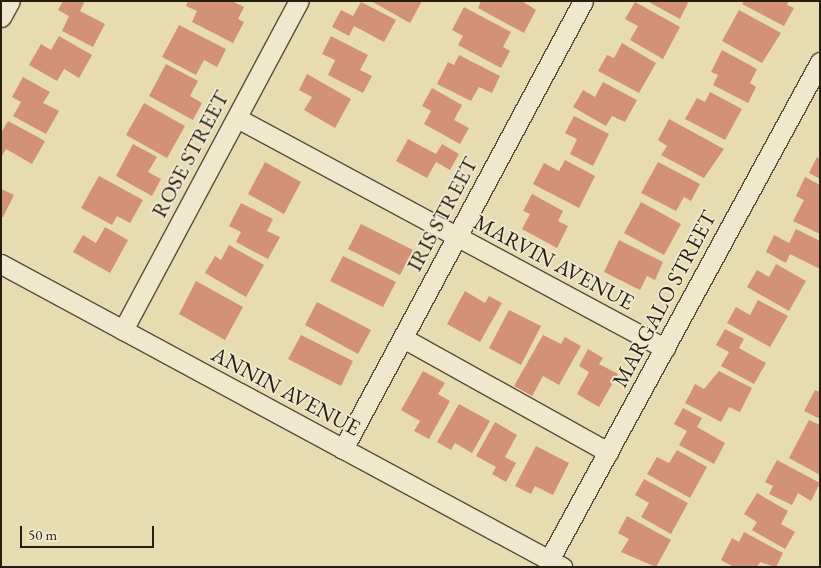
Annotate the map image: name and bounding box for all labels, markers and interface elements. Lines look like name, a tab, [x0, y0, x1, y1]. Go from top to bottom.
street label: ROSE STREET	[146, 86, 234, 222]
street label: IRIS STREET	[401, 152, 483, 276]
street label: MARGALO STREET	[606, 206, 722, 392]
street label: MARVIN AVENUE	[469, 209, 639, 315]
street label: ANNIN AVENUE	[207, 341, 365, 441]
scale bar	[22, 516, 156, 548]
text: 50 m	[28, 525, 57, 544]

